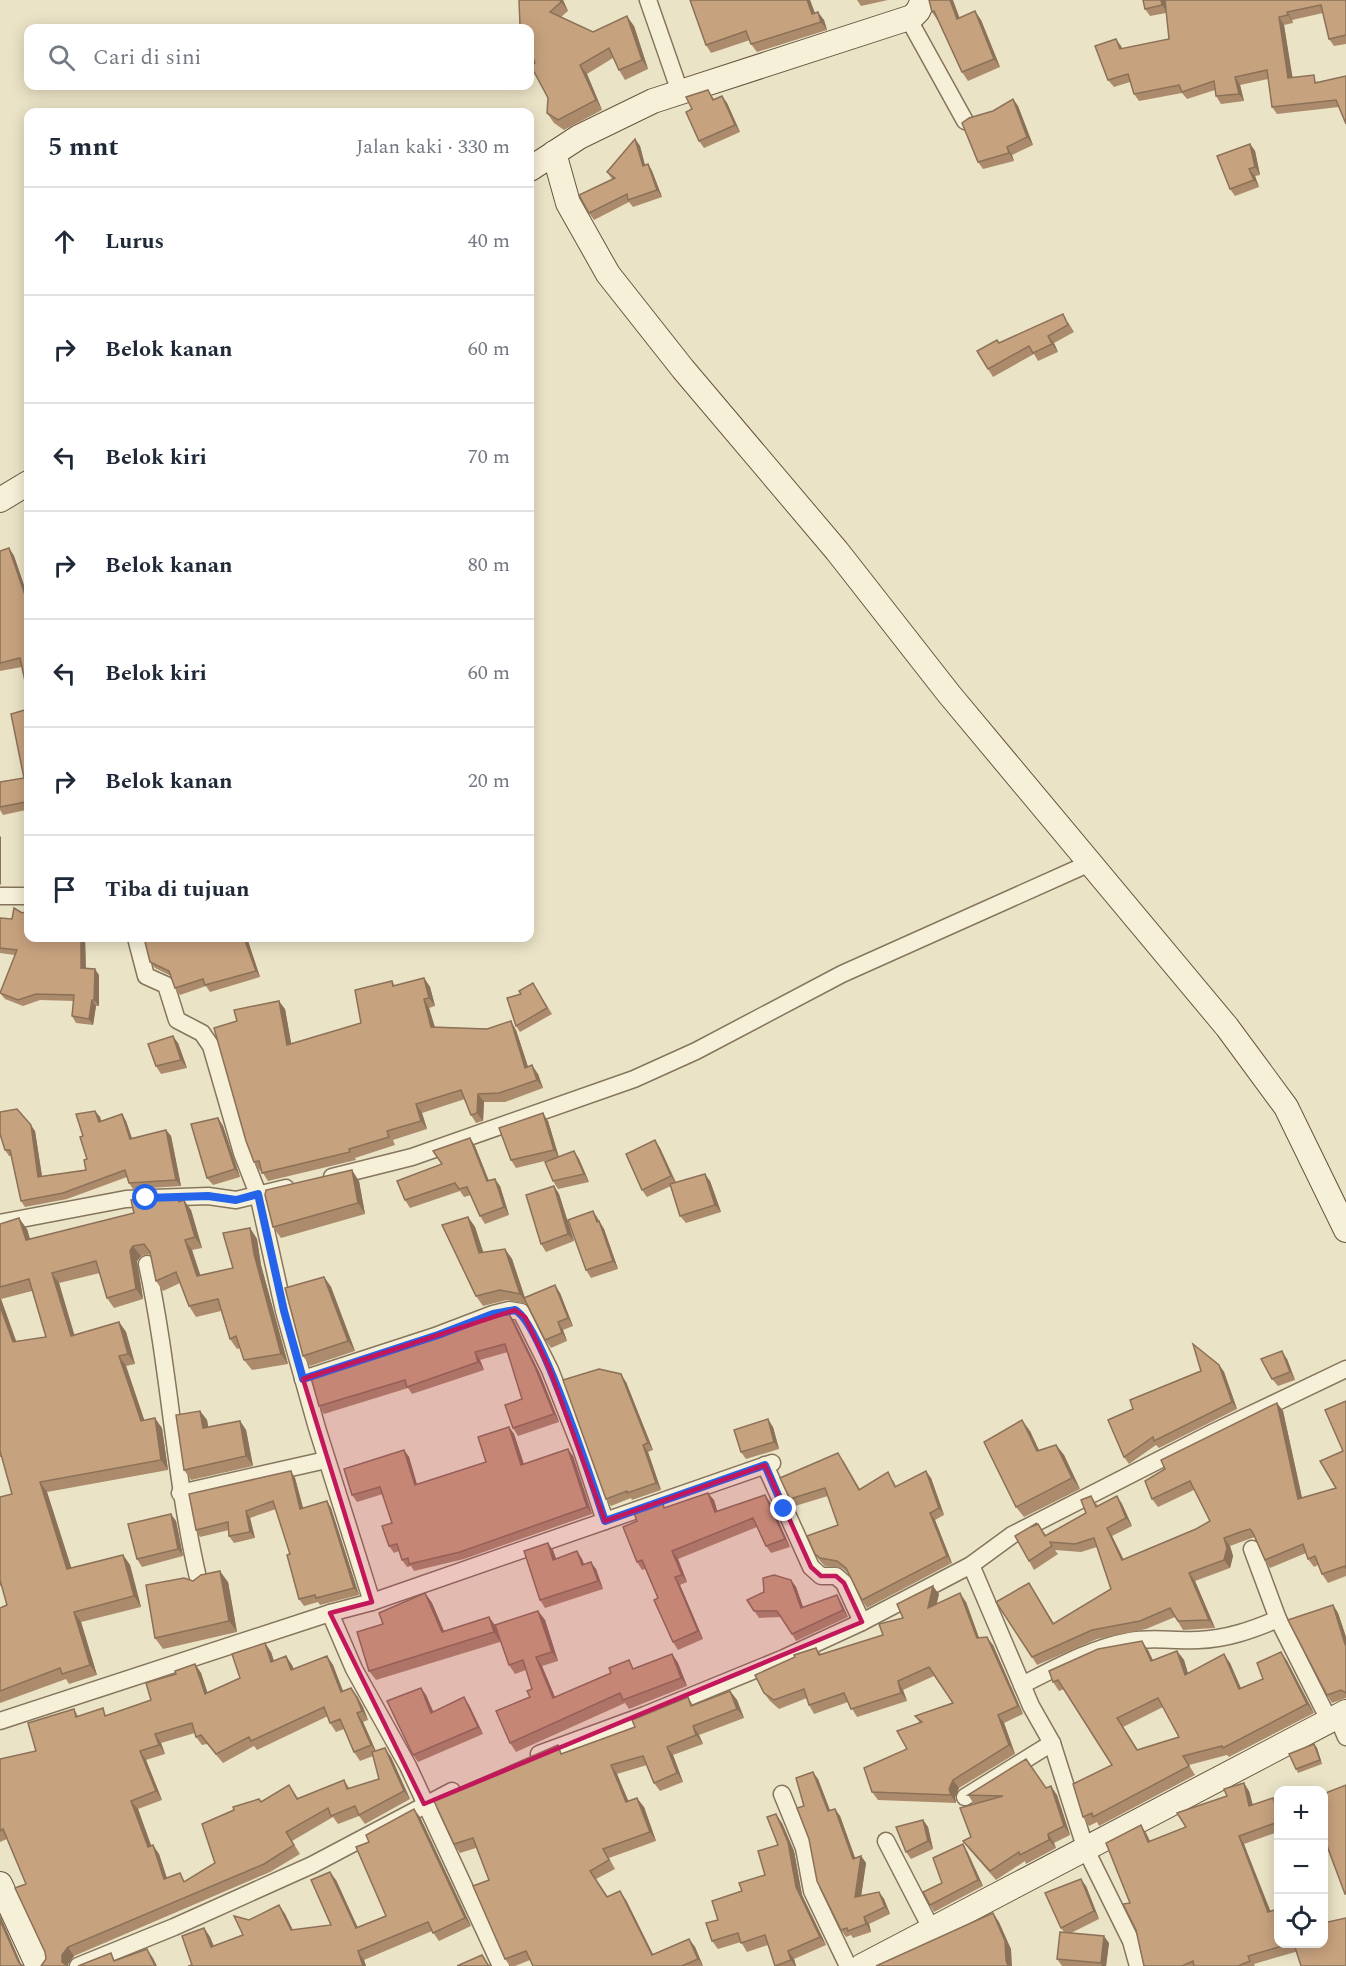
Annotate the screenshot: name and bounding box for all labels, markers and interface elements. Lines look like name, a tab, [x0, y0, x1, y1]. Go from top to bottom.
search box	[24, 24, 534, 90]
icon: search	[45, 41, 78, 74]
text: Cari di sini	[93, 41, 202, 74]
text: 5 mnt	[48, 127, 119, 167]
text: Jalan kaki · 330 m	[356, 132, 510, 162]
icon: ahead	[48, 225, 81, 258]
text: Lurus	[105, 225, 164, 258]
text: 40 m	[468, 226, 510, 256]
icon: right	[48, 333, 81, 366]
text: Belok kanan	[105, 333, 233, 366]
text: 60 m	[468, 334, 510, 364]
icon: left	[48, 441, 81, 474]
text: Belok kiri	[105, 441, 207, 474]
text: 70 m	[468, 442, 510, 472]
icon: right	[48, 549, 81, 582]
text: Belok kanan	[105, 549, 233, 582]
text: 80 m	[468, 550, 510, 580]
icon: left	[48, 657, 81, 690]
text: Belok kiri	[105, 657, 207, 690]
text: 60 m	[468, 658, 510, 688]
icon: right	[48, 765, 81, 798]
text: Belok kanan	[105, 765, 233, 798]
text: 20 m	[468, 766, 510, 796]
icon: arrive	[48, 873, 81, 906]
text: Tiba di tujuan	[105, 873, 250, 906]
route start	[132, 1184, 158, 1210]
route end	[770, 1495, 796, 1521]
map controls	[1274, 1786, 1328, 1948]
button: +	[1274, 1786, 1328, 1840]
button: −	[1274, 1840, 1328, 1894]
button: locate	[1274, 1894, 1328, 1948]

